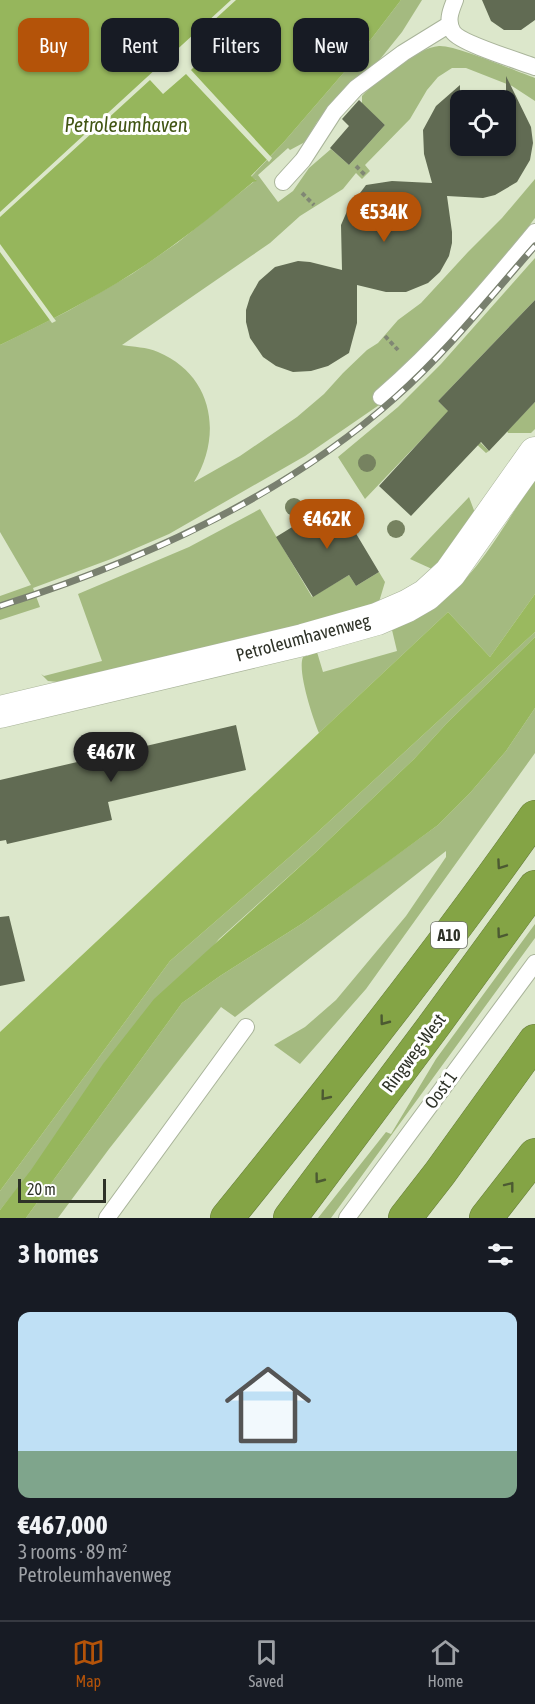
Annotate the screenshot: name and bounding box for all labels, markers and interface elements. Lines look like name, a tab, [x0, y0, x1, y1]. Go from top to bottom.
chip: Buy	[18, 18, 89, 72]
chip: Rent	[101, 18, 179, 72]
chip: Filters	[191, 18, 281, 72]
chip: New	[293, 18, 369, 72]
map controls	[450, 90, 516, 156]
button: locate	[450, 90, 516, 156]
water label: Petroleumhaven	[64, 113, 188, 136]
pin: €534K	[342, 192, 426, 243]
text: €534K	[361, 200, 408, 223]
pin: €462K	[285, 499, 369, 550]
text: €462K	[304, 507, 351, 530]
street label: Petroleumhavenweg	[234, 609, 372, 666]
pin: €467K	[69, 732, 153, 783]
text: €467K	[88, 740, 135, 763]
one-way arrow	[497, 858, 508, 869]
road number: A10	[431, 922, 467, 948]
one-way arrow	[497, 928, 508, 939]
street label: Ringweg-West	[377, 1009, 450, 1096]
one-way arrow	[381, 1014, 392, 1025]
street label: Oost 1	[420, 1067, 461, 1113]
one-way arrow	[321, 1089, 332, 1100]
one-way arrow	[316, 1172, 327, 1183]
scale bar	[18, 1176, 106, 1204]
text: 20 m	[27, 1180, 56, 1198]
one-way arrow	[503, 1182, 514, 1193]
icon: filters	[484, 1238, 517, 1271]
text: 3 homes	[18, 1239, 98, 1269]
icon: home	[214, 1351, 322, 1459]
text: €467,000	[18, 1510, 108, 1540]
text: 3 rooms · 89 m²	[18, 1540, 128, 1563]
text: Petroleumhavenweg	[18, 1563, 171, 1586]
tab: Map	[72, 1636, 105, 1690]
tab: Saved	[249, 1636, 284, 1690]
tab: Home	[428, 1636, 463, 1690]

